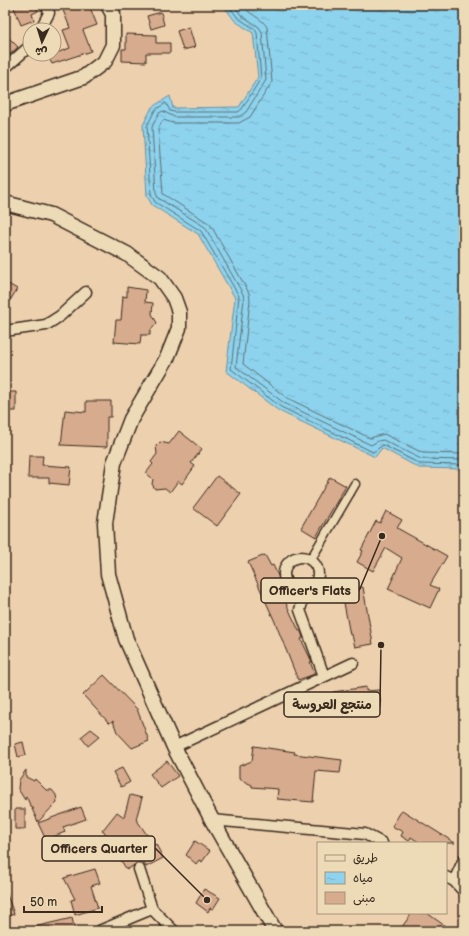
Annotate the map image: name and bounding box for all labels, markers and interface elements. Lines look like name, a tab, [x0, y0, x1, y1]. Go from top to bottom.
north arrow	[22, 22, 62, 62]
text: ش	[35, 45, 48, 58]
callout: Officer's Flats	[261, 578, 359, 603]
text: Officer's Flats	[269, 583, 351, 599]
callout: منتجع العروسة	[284, 692, 380, 717]
text: منتجع العروسة	[292, 697, 372, 714]
callout: Officers Quarter	[42, 836, 155, 861]
text: Officers Quarter	[51, 841, 148, 857]
legend	[317, 842, 447, 914]
text: طريق	[353, 851, 378, 866]
text: مياه	[353, 871, 373, 886]
scale bar	[24, 888, 102, 914]
text: مبنى	[353, 891, 376, 906]
text: 50 m	[30, 895, 57, 910]

